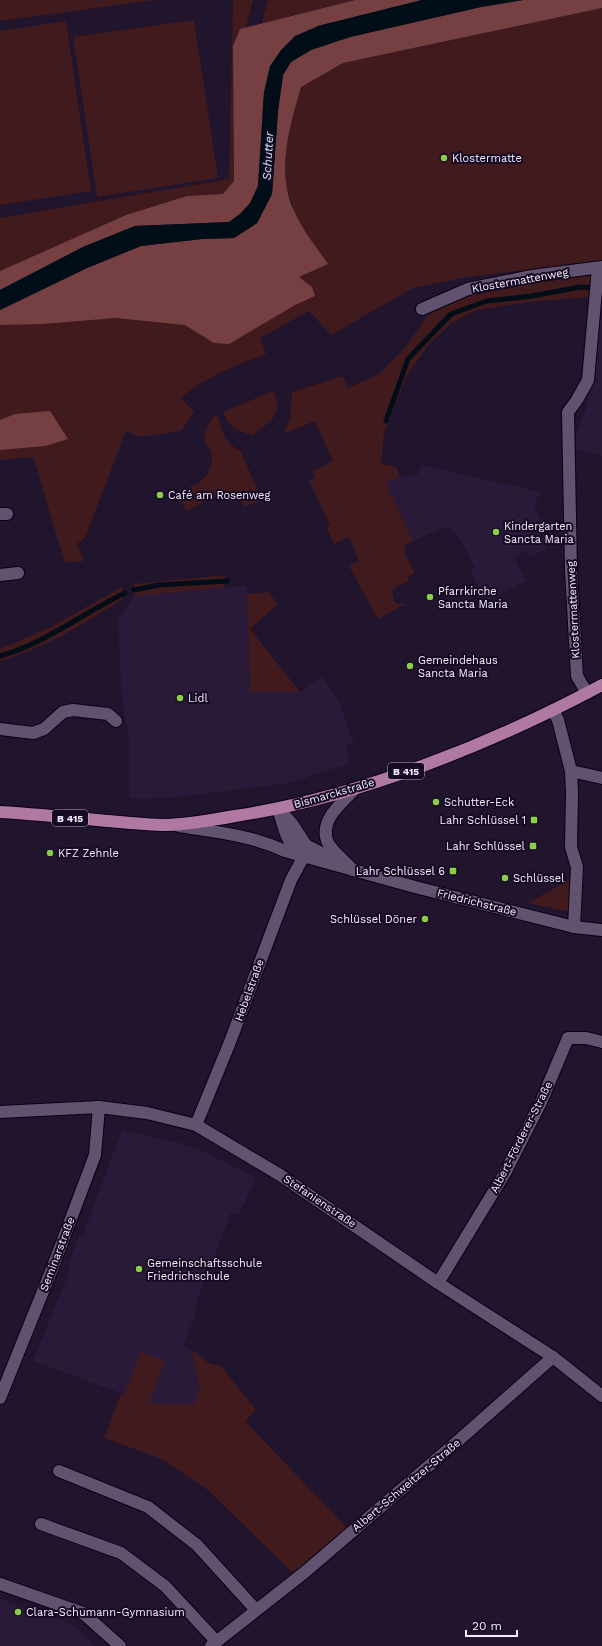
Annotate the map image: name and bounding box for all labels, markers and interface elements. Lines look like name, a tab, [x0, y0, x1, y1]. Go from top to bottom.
water label: Schutter	[260, 130, 276, 181]
place label: Klostermatte	[452, 152, 522, 165]
marker: Klostermatte	[439, 153, 449, 163]
street label: Klostermattenweg	[471, 266, 569, 295]
place label: Café am Rosenweg	[168, 489, 270, 502]
marker: Café am Rosenweg	[155, 490, 165, 500]
place label: Kindergarten Sancta Maria	[504, 520, 574, 546]
marker: Kindergarten Sancta Maria	[491, 527, 501, 537]
street label: Klostermattenweg	[564, 561, 583, 659]
place label: Pfarrkirche Sancta Maria	[438, 585, 508, 611]
marker: Pfarrkirche Sancta Maria	[425, 592, 435, 602]
place label: Gemeindehaus Sancta Maria	[418, 654, 498, 680]
marker: Gemeindehaus Sancta Maria	[405, 661, 415, 671]
place label: Lidl	[188, 692, 208, 705]
marker: Lidl	[175, 693, 185, 703]
road number: B 415	[388, 763, 424, 779]
street label: Bismarckstraße	[292, 776, 376, 811]
place label: Schutter-Eck	[444, 796, 514, 809]
marker: Schutter-Eck	[431, 797, 441, 807]
road number: B 415	[52, 810, 88, 826]
place label: Lahr Schlüssel 1	[439, 814, 526, 827]
marker: Lahr Schlüssel 1	[529, 815, 539, 825]
place label: Lahr Schlüssel	[446, 840, 526, 853]
marker: Lahr Schlüssel	[528, 841, 538, 851]
place label: KFZ Zehnle	[58, 847, 119, 860]
marker: KFZ Zehnle	[45, 848, 55, 858]
place label: Lahr Schlüssel 6	[356, 865, 445, 878]
marker: Lahr Schlüssel 6	[448, 866, 458, 876]
place label: Schlüssel	[513, 872, 565, 885]
marker: Schlüssel	[500, 873, 510, 883]
street label: Friedrichstraße	[436, 886, 518, 919]
place label: Schlüssel Döner	[330, 913, 418, 926]
marker: Schlüssel Döner	[420, 914, 430, 924]
street label: Hebelstraße	[232, 957, 267, 1023]
street label: Albert-Förderer-Straße	[488, 1079, 555, 1195]
street label: Stefanienstraße	[281, 1172, 359, 1231]
street label: Seminarstraße	[37, 1215, 78, 1293]
place label: Gemeinschaftsschule Friedrichschule	[147, 1257, 262, 1283]
marker: Gemeinschaftsschule Friedrichschule	[134, 1264, 144, 1274]
street label: Albert-Schweitzer-Straße	[350, 1436, 463, 1534]
place label: Clara-Schumann-Gymnasium	[26, 1606, 185, 1619]
marker: Clara-Schumann-Gymnasium	[13, 1607, 23, 1617]
scale bar	[466, 1612, 517, 1638]
text: 20 m	[472, 1619, 502, 1633]

